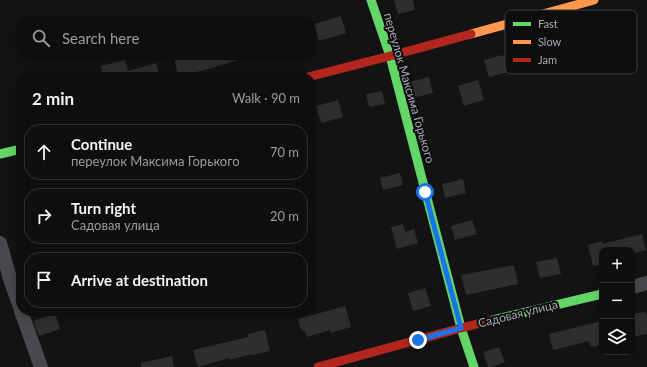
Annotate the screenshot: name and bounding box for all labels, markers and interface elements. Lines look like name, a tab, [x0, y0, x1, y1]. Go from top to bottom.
legend	[505, 10, 637, 74]
street label: переулок Максима Горького	[381, 11, 438, 165]
search box	[16, 16, 316, 60]
text: Fast	[538, 17, 558, 30]
icon: search	[30, 27, 52, 49]
text: Search here	[62, 29, 139, 47]
text: Slow	[538, 35, 562, 48]
text: Jam	[538, 53, 557, 66]
text: 2 min	[32, 88, 74, 109]
text: Walk · 90 m	[232, 90, 300, 106]
text: Continue	[71, 135, 132, 153]
icon: ahead	[33, 141, 55, 163]
text: 70 m	[270, 144, 299, 160]
text: переулок Максима Горького	[71, 153, 240, 169]
route start	[416, 183, 434, 201]
text: Turn right	[71, 199, 136, 217]
icon: right	[33, 205, 55, 227]
text: 20 m	[270, 208, 299, 224]
text: Садовая улица	[71, 217, 160, 233]
map controls	[599, 247, 635, 355]
button: +	[599, 247, 635, 283]
icon: arrive	[33, 269, 55, 291]
text: Arrive at destination	[71, 271, 208, 289]
button: −	[599, 283, 635, 319]
street label: Садовая улица	[476, 296, 559, 331]
button: layers	[599, 319, 635, 355]
route end	[409, 331, 427, 349]

